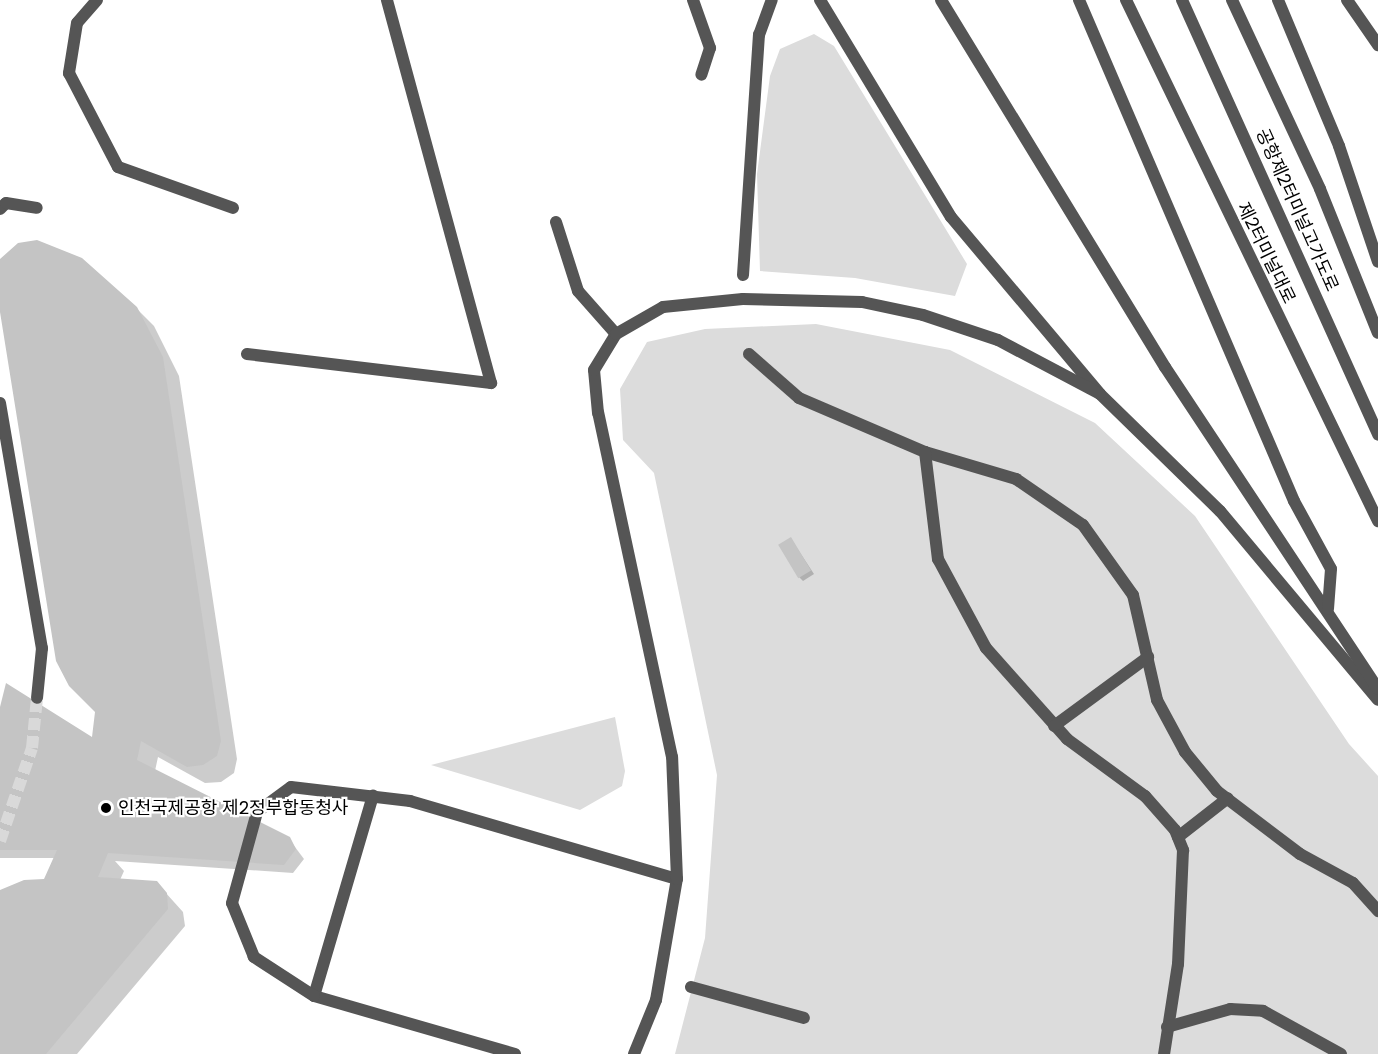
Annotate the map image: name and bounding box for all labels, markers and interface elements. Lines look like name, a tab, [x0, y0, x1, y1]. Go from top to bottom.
street label: 공항제2터미널고가도로	[1251, 125, 1343, 295]
street label: 제2터미널대로	[1232, 199, 1300, 307]
place label: 인천국제공항 제2정부합동청사	[118, 797, 348, 819]
marker: 인천국제공항 제2정부합동청사	[99, 801, 113, 815]

